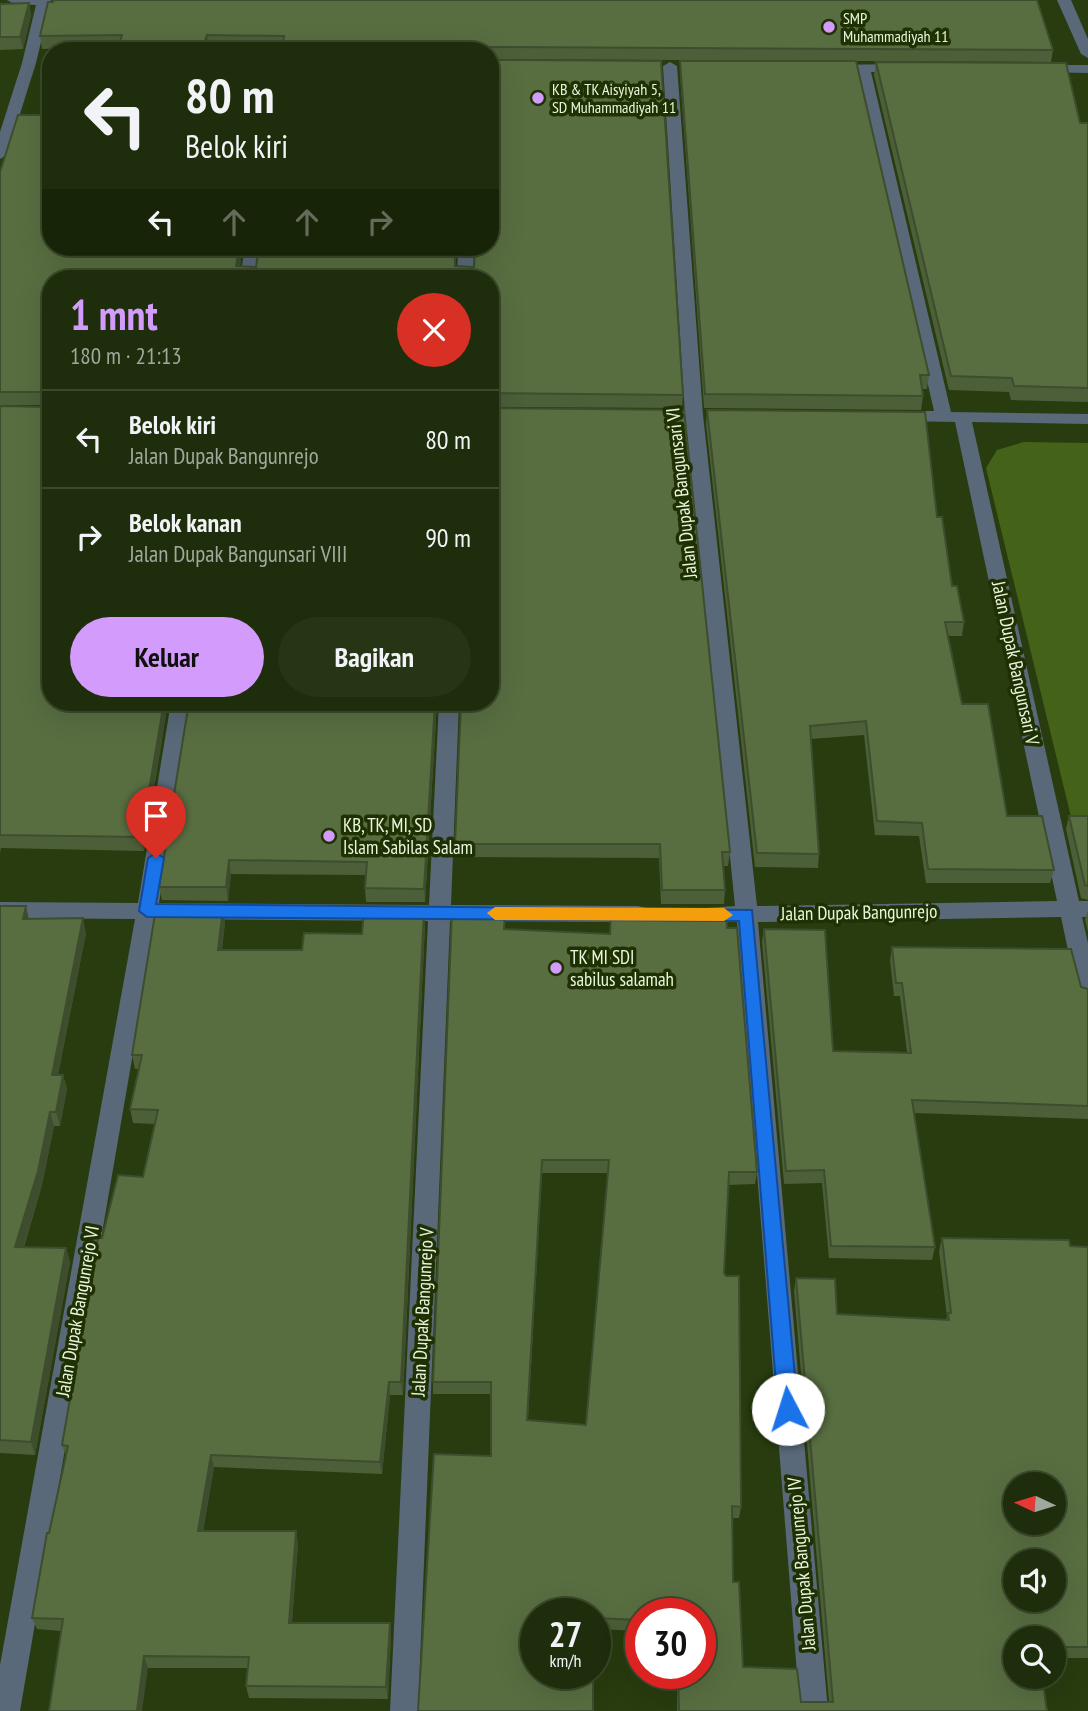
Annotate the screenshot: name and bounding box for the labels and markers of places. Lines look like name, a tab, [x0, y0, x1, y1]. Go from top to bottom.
place label: SMP Muhammadiyah 11	[843, 8, 948, 46]
marker: SMP Muhammadiyah 11	[821, 19, 837, 35]
place label: KB & TK Aisyiyah 5, SD Muhammadiyah 11	[552, 79, 676, 117]
marker: KB & TK Aisyiyah 5, SD Muhammadiyah 11	[530, 90, 546, 106]
pin	[126, 786, 186, 858]
place label: KB, TK, MI, SD Islam Sabilas Salam	[343, 813, 473, 859]
marker: KB, TK, MI, SD Islam Sabilas Salam	[321, 828, 337, 844]
place label: TK MI SDI sabilus salamah	[570, 945, 674, 991]
marker: TK MI SDI sabilus salamah	[548, 960, 564, 976]

